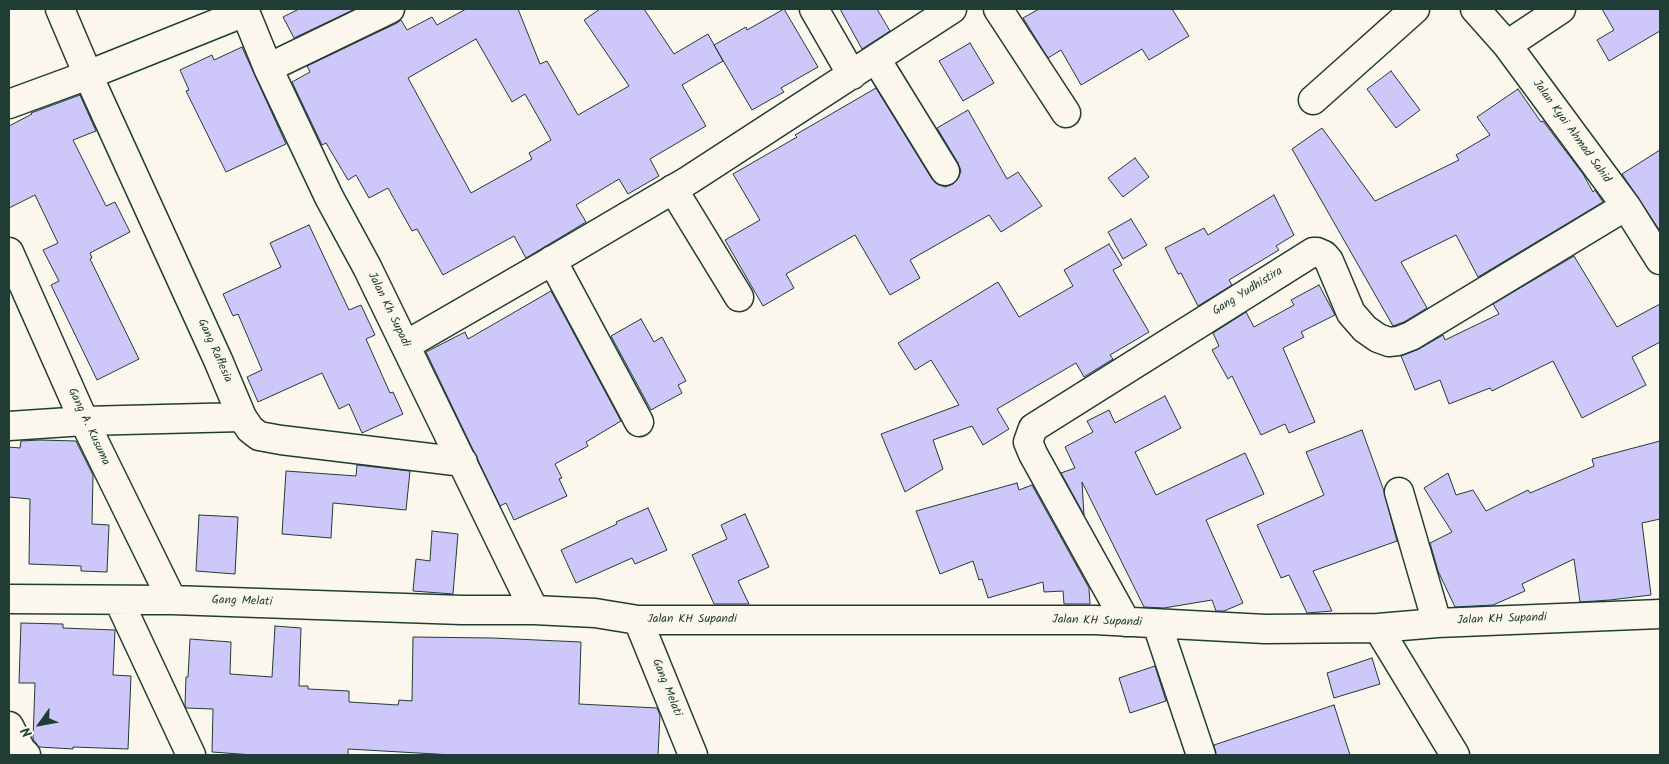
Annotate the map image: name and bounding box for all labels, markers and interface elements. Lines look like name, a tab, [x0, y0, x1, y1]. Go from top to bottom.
street label: Jalan Kyai Ahmad Sahid	[1529, 78, 1613, 186]
street label: Gang Yudhistira	[1210, 265, 1286, 319]
street label: Jalan Kh Supadi	[364, 270, 412, 350]
street label: Gang Raflesia	[194, 317, 234, 385]
street label: Gang A. Kusuma	[64, 386, 112, 468]
street label: Gang Melati	[211, 594, 273, 610]
street label: Jalan KH Supandi	[1457, 611, 1547, 629]
street label: Jalan KH Supandi	[647, 613, 737, 627]
street label: Jalan KH Supandi	[1052, 613, 1142, 631]
street label: Gang Melati	[648, 657, 684, 719]
north arrow	[15, 699, 65, 749]
text: N	[16, 722, 39, 742]

